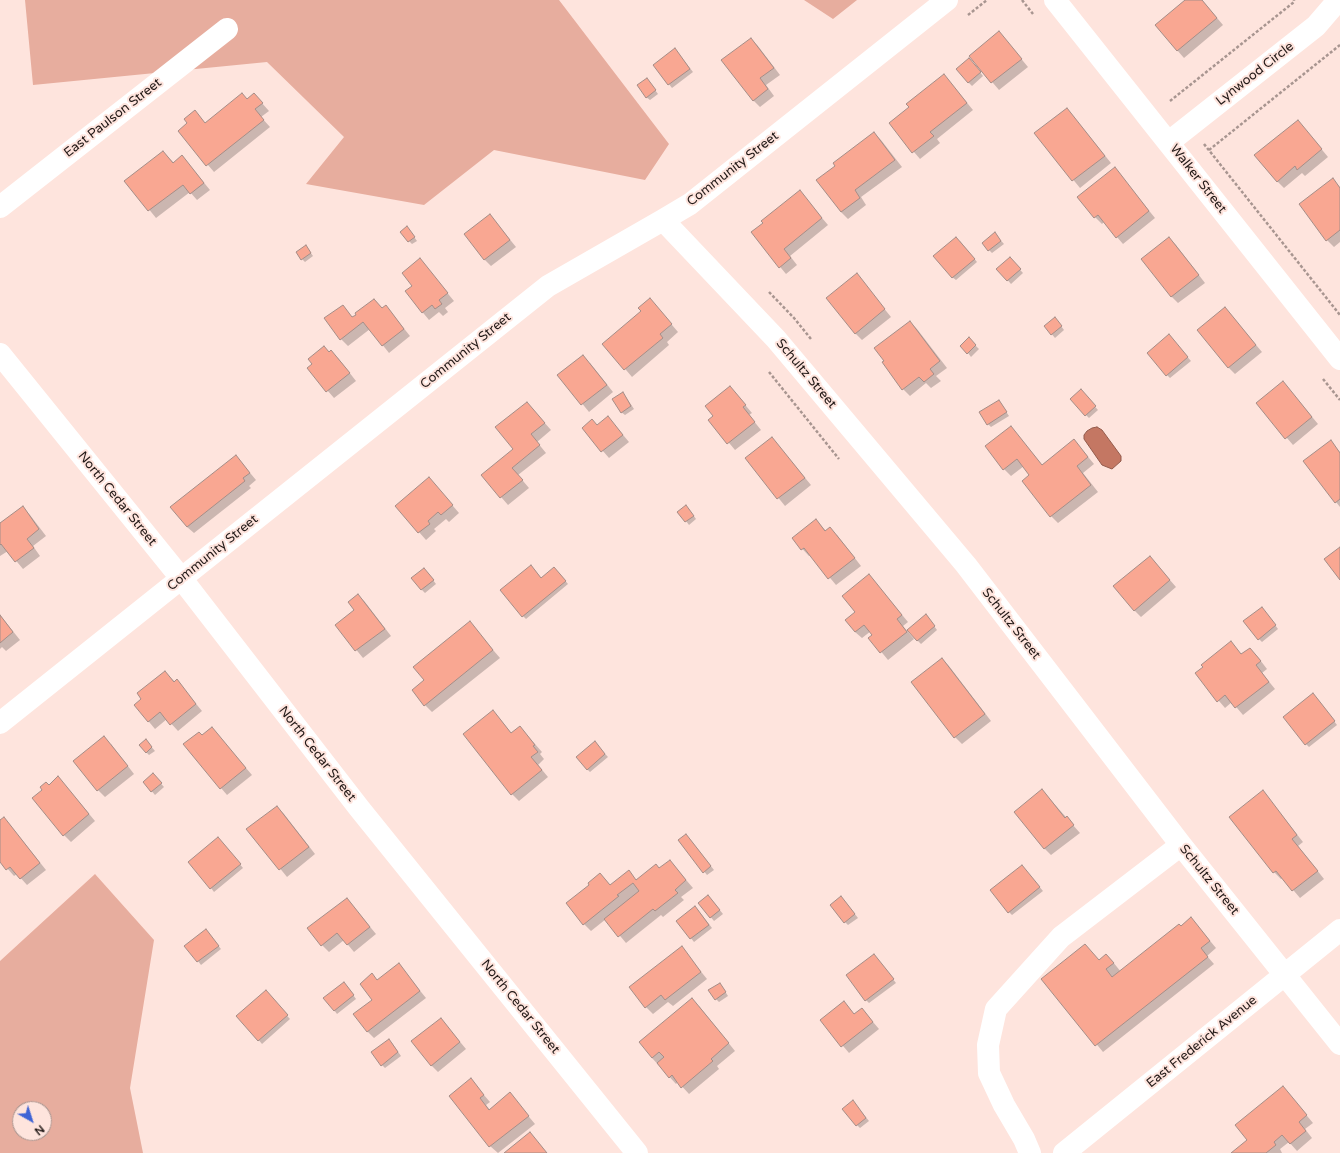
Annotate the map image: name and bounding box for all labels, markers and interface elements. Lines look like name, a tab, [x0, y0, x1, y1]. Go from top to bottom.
street label: Lynwood Circle	[1213, 39, 1297, 109]
street label: East Paulson Street	[61, 75, 165, 161]
street label: Community Street	[684, 128, 782, 210]
street label: Walker Street	[1166, 141, 1230, 217]
street label: Community Street	[418, 310, 514, 392]
street label: Schultz Street	[772, 336, 840, 412]
street label: North Cedar Street	[74, 449, 160, 549]
street label: Community Street	[165, 512, 261, 594]
street label: Schultz Street	[978, 585, 1044, 663]
street label: North Cedar Street	[275, 703, 359, 805]
street label: Schultz Street	[1176, 842, 1242, 918]
street label: North Cedar Street	[477, 957, 563, 1057]
street label: East Frederick Avenue	[1144, 993, 1260, 1091]
north arrow	[12, 1101, 52, 1141]
text: N	[32, 1122, 47, 1138]

